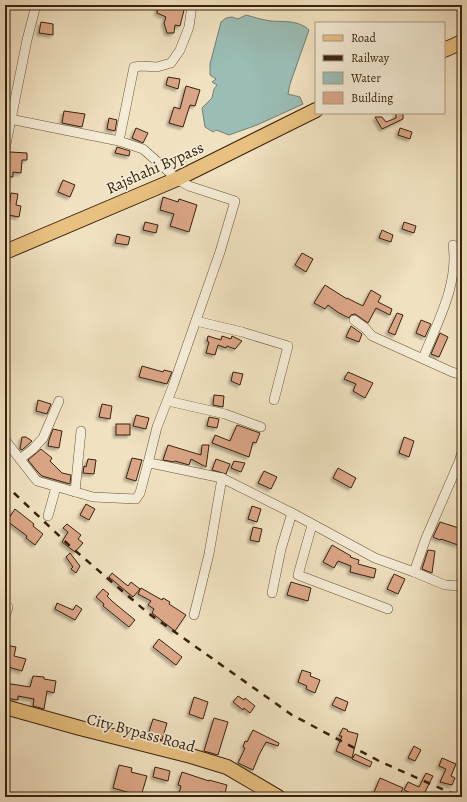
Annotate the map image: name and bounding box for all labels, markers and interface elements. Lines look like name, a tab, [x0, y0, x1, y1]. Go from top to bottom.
legend	[315, 22, 445, 114]
text: Road	[351, 30, 377, 46]
text: Railway	[351, 50, 390, 66]
text: Water	[350, 70, 381, 86]
text: Building	[351, 90, 393, 106]
street label: Rajshahi Bypass	[103, 137, 207, 199]
street label: City Bypass Road	[84, 708, 198, 758]

